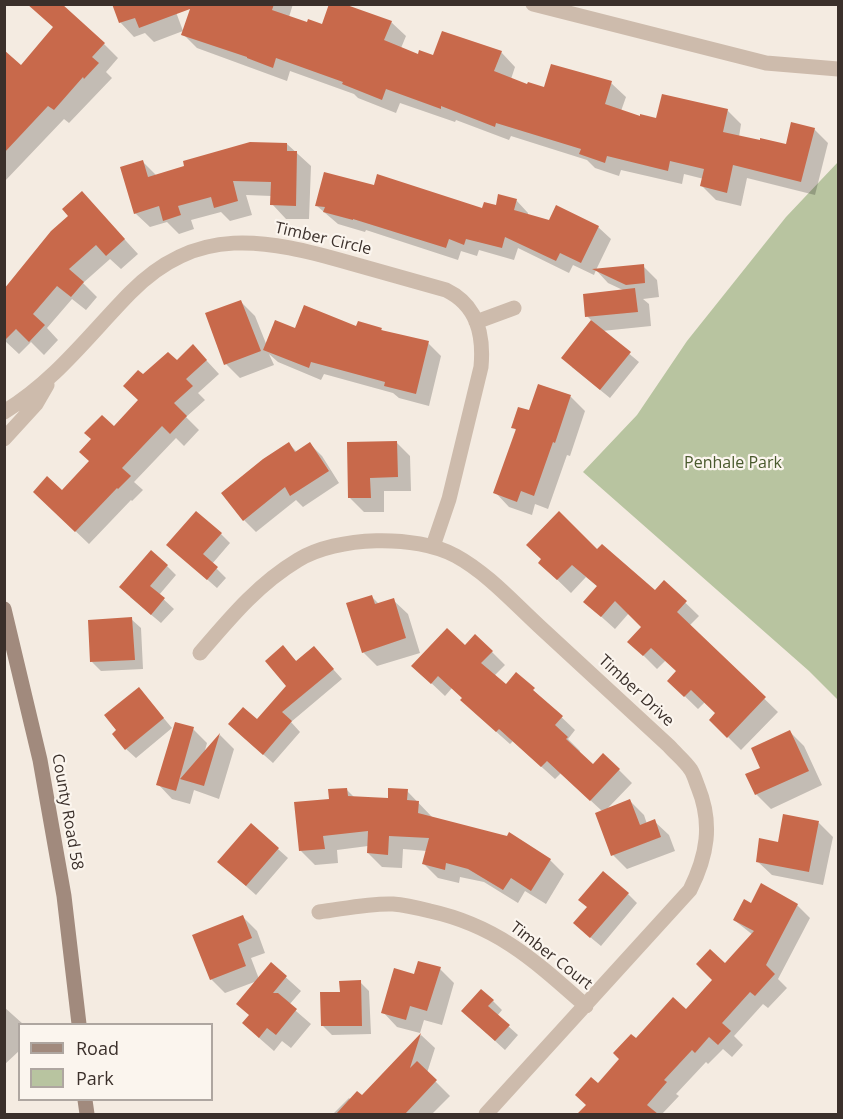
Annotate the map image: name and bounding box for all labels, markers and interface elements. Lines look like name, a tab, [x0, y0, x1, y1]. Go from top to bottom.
street label: Timber Circle	[273, 219, 373, 259]
park label: Penhale Park	[684, 453, 782, 473]
street label: Timber Drive	[594, 651, 678, 731]
street label: County Road 58	[47, 752, 87, 872]
street label: Timber Court	[506, 918, 596, 994]
legend	[18, 1023, 213, 1101]
text: Road	[76, 1036, 119, 1060]
text: Park	[76, 1066, 114, 1090]

